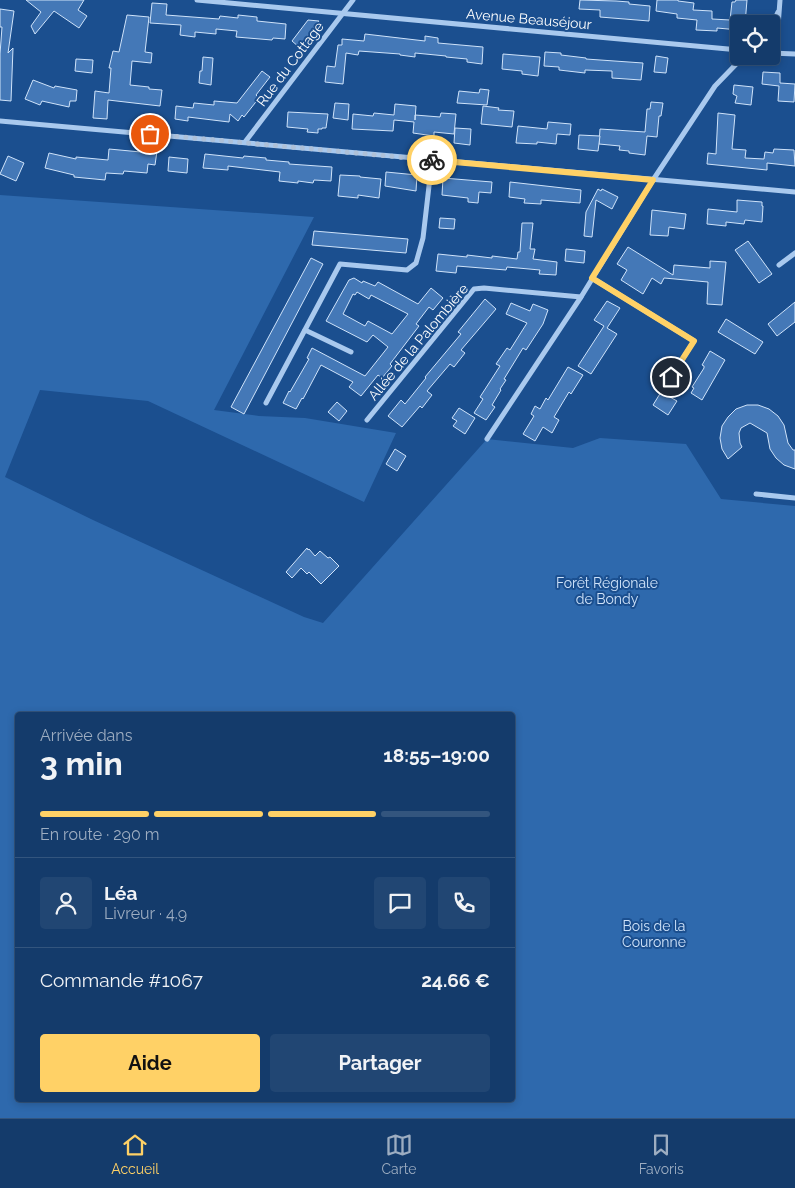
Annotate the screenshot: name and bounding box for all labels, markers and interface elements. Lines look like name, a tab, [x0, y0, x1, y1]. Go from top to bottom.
street label: Avenue Beauséjour	[466, 6, 592, 32]
map controls	[730, 15, 780, 65]
button: locate	[730, 15, 780, 65]
street label: Rue du Cottage	[253, 19, 327, 109]
pin	[129, 113, 171, 155]
icon: bag	[136, 120, 164, 148]
courier	[407, 135, 457, 185]
icon: bike	[418, 146, 446, 174]
street label: Allée de la Palombière	[365, 281, 471, 403]
pin	[650, 356, 692, 398]
icon: home	[657, 363, 685, 391]
park label: Forêt Régionale de Bondy	[556, 575, 658, 607]
text: Arrivée dans	[40, 726, 132, 745]
text: 18:55–19:00	[383, 744, 490, 766]
text: 3 min	[40, 745, 123, 782]
text: En route · 290 m	[40, 825, 160, 844]
button: person	[40, 877, 92, 929]
button: chat	[374, 877, 426, 929]
button: phone	[438, 877, 490, 929]
text: Léa	[104, 882, 137, 904]
text: Livreur · 4.9	[104, 904, 187, 923]
park label: Bois de la Couronne	[622, 918, 686, 950]
text: Commande #1067	[40, 969, 203, 991]
text: 24.66 €	[421, 969, 490, 991]
button: Aide	[40, 1034, 260, 1092]
button: Partager	[270, 1034, 490, 1092]
tab: Accueil	[111, 1131, 159, 1177]
tab: Carte	[381, 1131, 416, 1177]
tab: Favoris	[639, 1131, 684, 1177]

